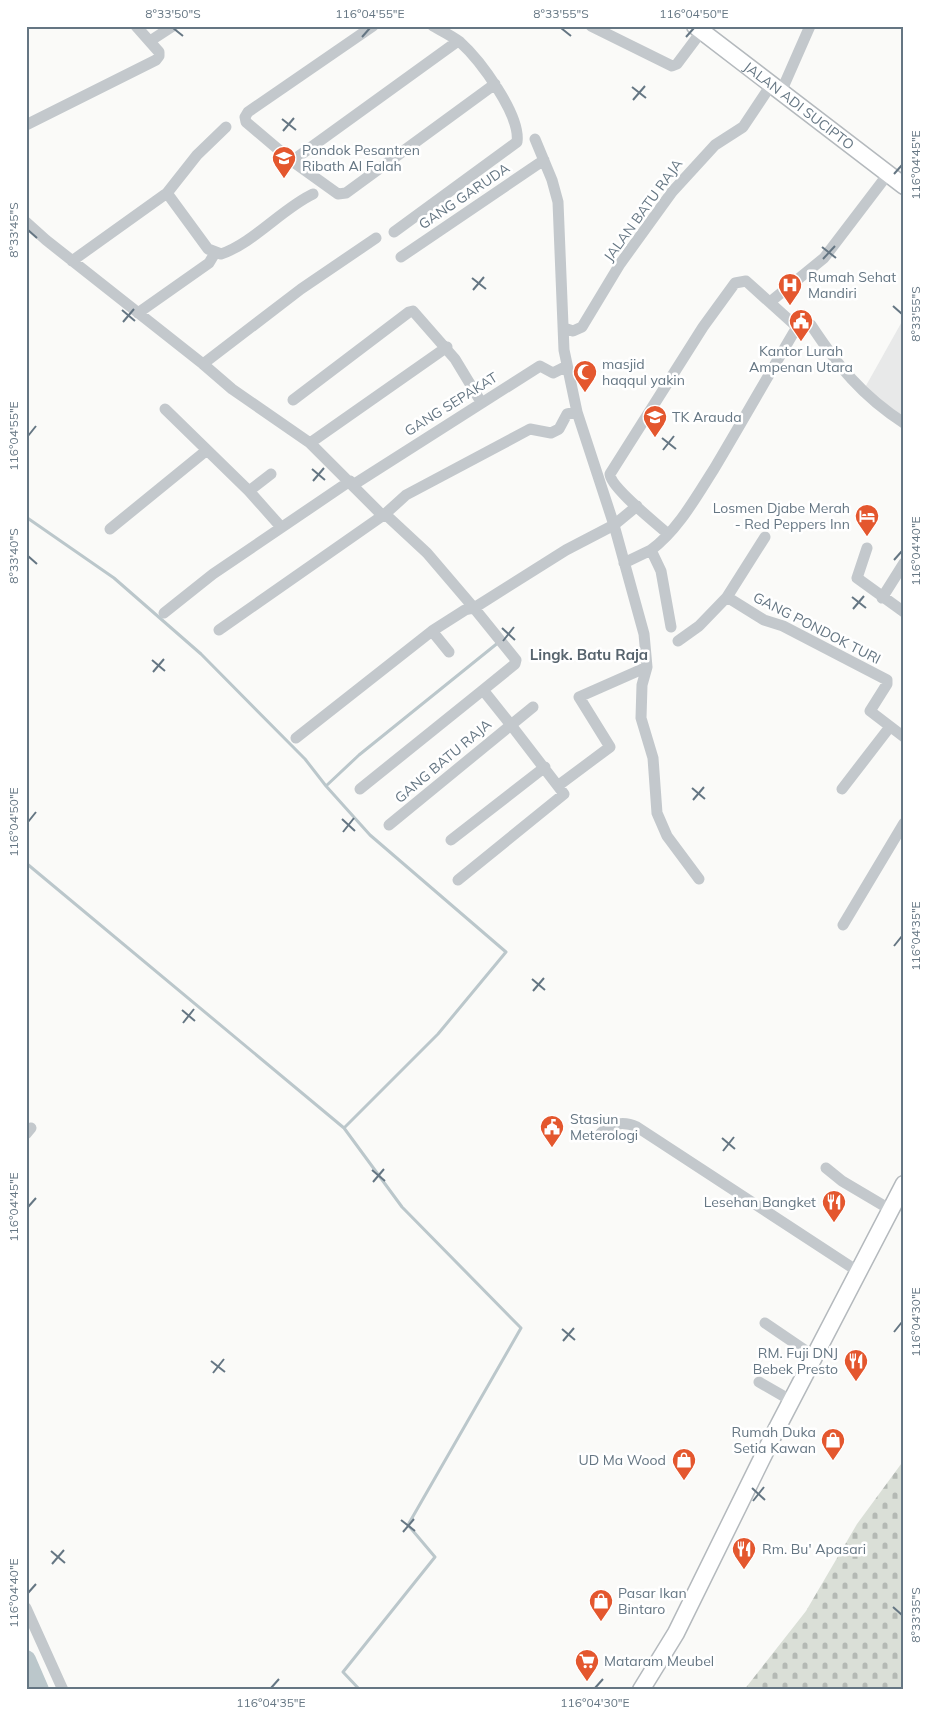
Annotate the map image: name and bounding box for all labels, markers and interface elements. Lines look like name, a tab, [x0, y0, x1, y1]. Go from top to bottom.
text: 8°33'50"S	[145, 6, 201, 21]
text: 116°04'55"E	[335, 6, 405, 21]
text: 8°33'55"S	[533, 6, 589, 21]
text: 116°04'50"E	[659, 6, 729, 21]
street label: JALAN ADI SUCIPTO	[740, 58, 858, 154]
text: 116°04'45"E	[908, 130, 923, 200]
place label: Pondok Pesantren Ribath Al Falah	[302, 141, 420, 175]
school or university icon: Pondok Pesantren Ribath Al Falah	[271, 145, 297, 179]
street label: JALAN BATU RAJA	[600, 155, 687, 265]
street label: GANG GARUDA	[415, 159, 514, 233]
text: 8°33'45"S	[6, 202, 21, 258]
place label: Rumah Sehat Mandiri	[808, 268, 896, 302]
hospital icon: Rumah Sehat Mandiri	[777, 272, 803, 306]
text: 8°33'55"S	[908, 286, 923, 342]
public building icon: Kantor Lurah Ampenan Utara	[788, 308, 814, 342]
place label: Kantor Lurah Ampenan Utara	[749, 342, 853, 376]
place label: masjid haqqul yakin	[602, 355, 685, 389]
mosque icon: masjid haqqul yakin	[572, 359, 598, 393]
street label: GANG SEPAKAT	[401, 368, 501, 440]
text: 116°04'55"E	[6, 401, 21, 471]
school or university icon: TK Arauda	[642, 404, 668, 438]
place label: TK Arauda	[672, 408, 742, 426]
place label: Losmen Djabe Merah - Red Peppers Inn	[713, 499, 850, 533]
hotel icon: Losmen Djabe Merah - Red Peppers Inn	[854, 503, 880, 537]
text: 116°04'40"E	[908, 516, 923, 586]
text: 8°33'40"S	[6, 528, 21, 584]
street label: GANG PONDOK TURI	[750, 588, 884, 668]
district label: Lingk. Batu Raja	[530, 645, 648, 664]
street label: GANG BATU RAJA	[391, 715, 496, 807]
text: 116°04'50"E	[6, 787, 21, 857]
text: 116°04'35"E	[908, 901, 923, 971]
place label: Stasiun Meterologi	[570, 1110, 638, 1144]
public building icon: Stasiun Meterologi	[539, 1114, 565, 1148]
text: 116°04'45"E	[6, 1172, 21, 1242]
restaurant icon: Lesehan Bangket	[821, 1189, 847, 1223]
place label: Lesehan Bangket	[704, 1193, 816, 1211]
text: 116°04'30"E	[908, 1287, 923, 1357]
place label: RM. Fuji DNJ Bebek Presto	[753, 1344, 838, 1378]
restaurant icon: RM. Fuji DNJ Bebek Presto	[843, 1348, 869, 1382]
place label: Rumah Duka Setia Kawan	[732, 1423, 816, 1457]
shop icon: Rumah Duka Setia Kawan	[820, 1427, 846, 1461]
shop icon: UD Ma Wood	[671, 1447, 697, 1481]
place label: UD Ma Wood	[578, 1451, 666, 1469]
restaurant icon: Rm. Bu' Apasari	[731, 1536, 757, 1570]
place label: Rm. Bu' Apasari	[762, 1540, 866, 1558]
text: 116°04'40"E	[6, 1558, 21, 1628]
place label: Pasar Ikan Bintaro	[618, 1584, 687, 1618]
text: 8°33'35"S	[908, 1587, 923, 1643]
shop icon: Pasar Ikan Bintaro	[588, 1588, 614, 1622]
supermarket icon: Mataram Meubel	[574, 1648, 600, 1682]
place label: Mataram Meubel	[604, 1652, 714, 1670]
text: 116°04'35"E	[236, 1695, 306, 1710]
text: 116°04'30"E	[560, 1695, 630, 1710]

